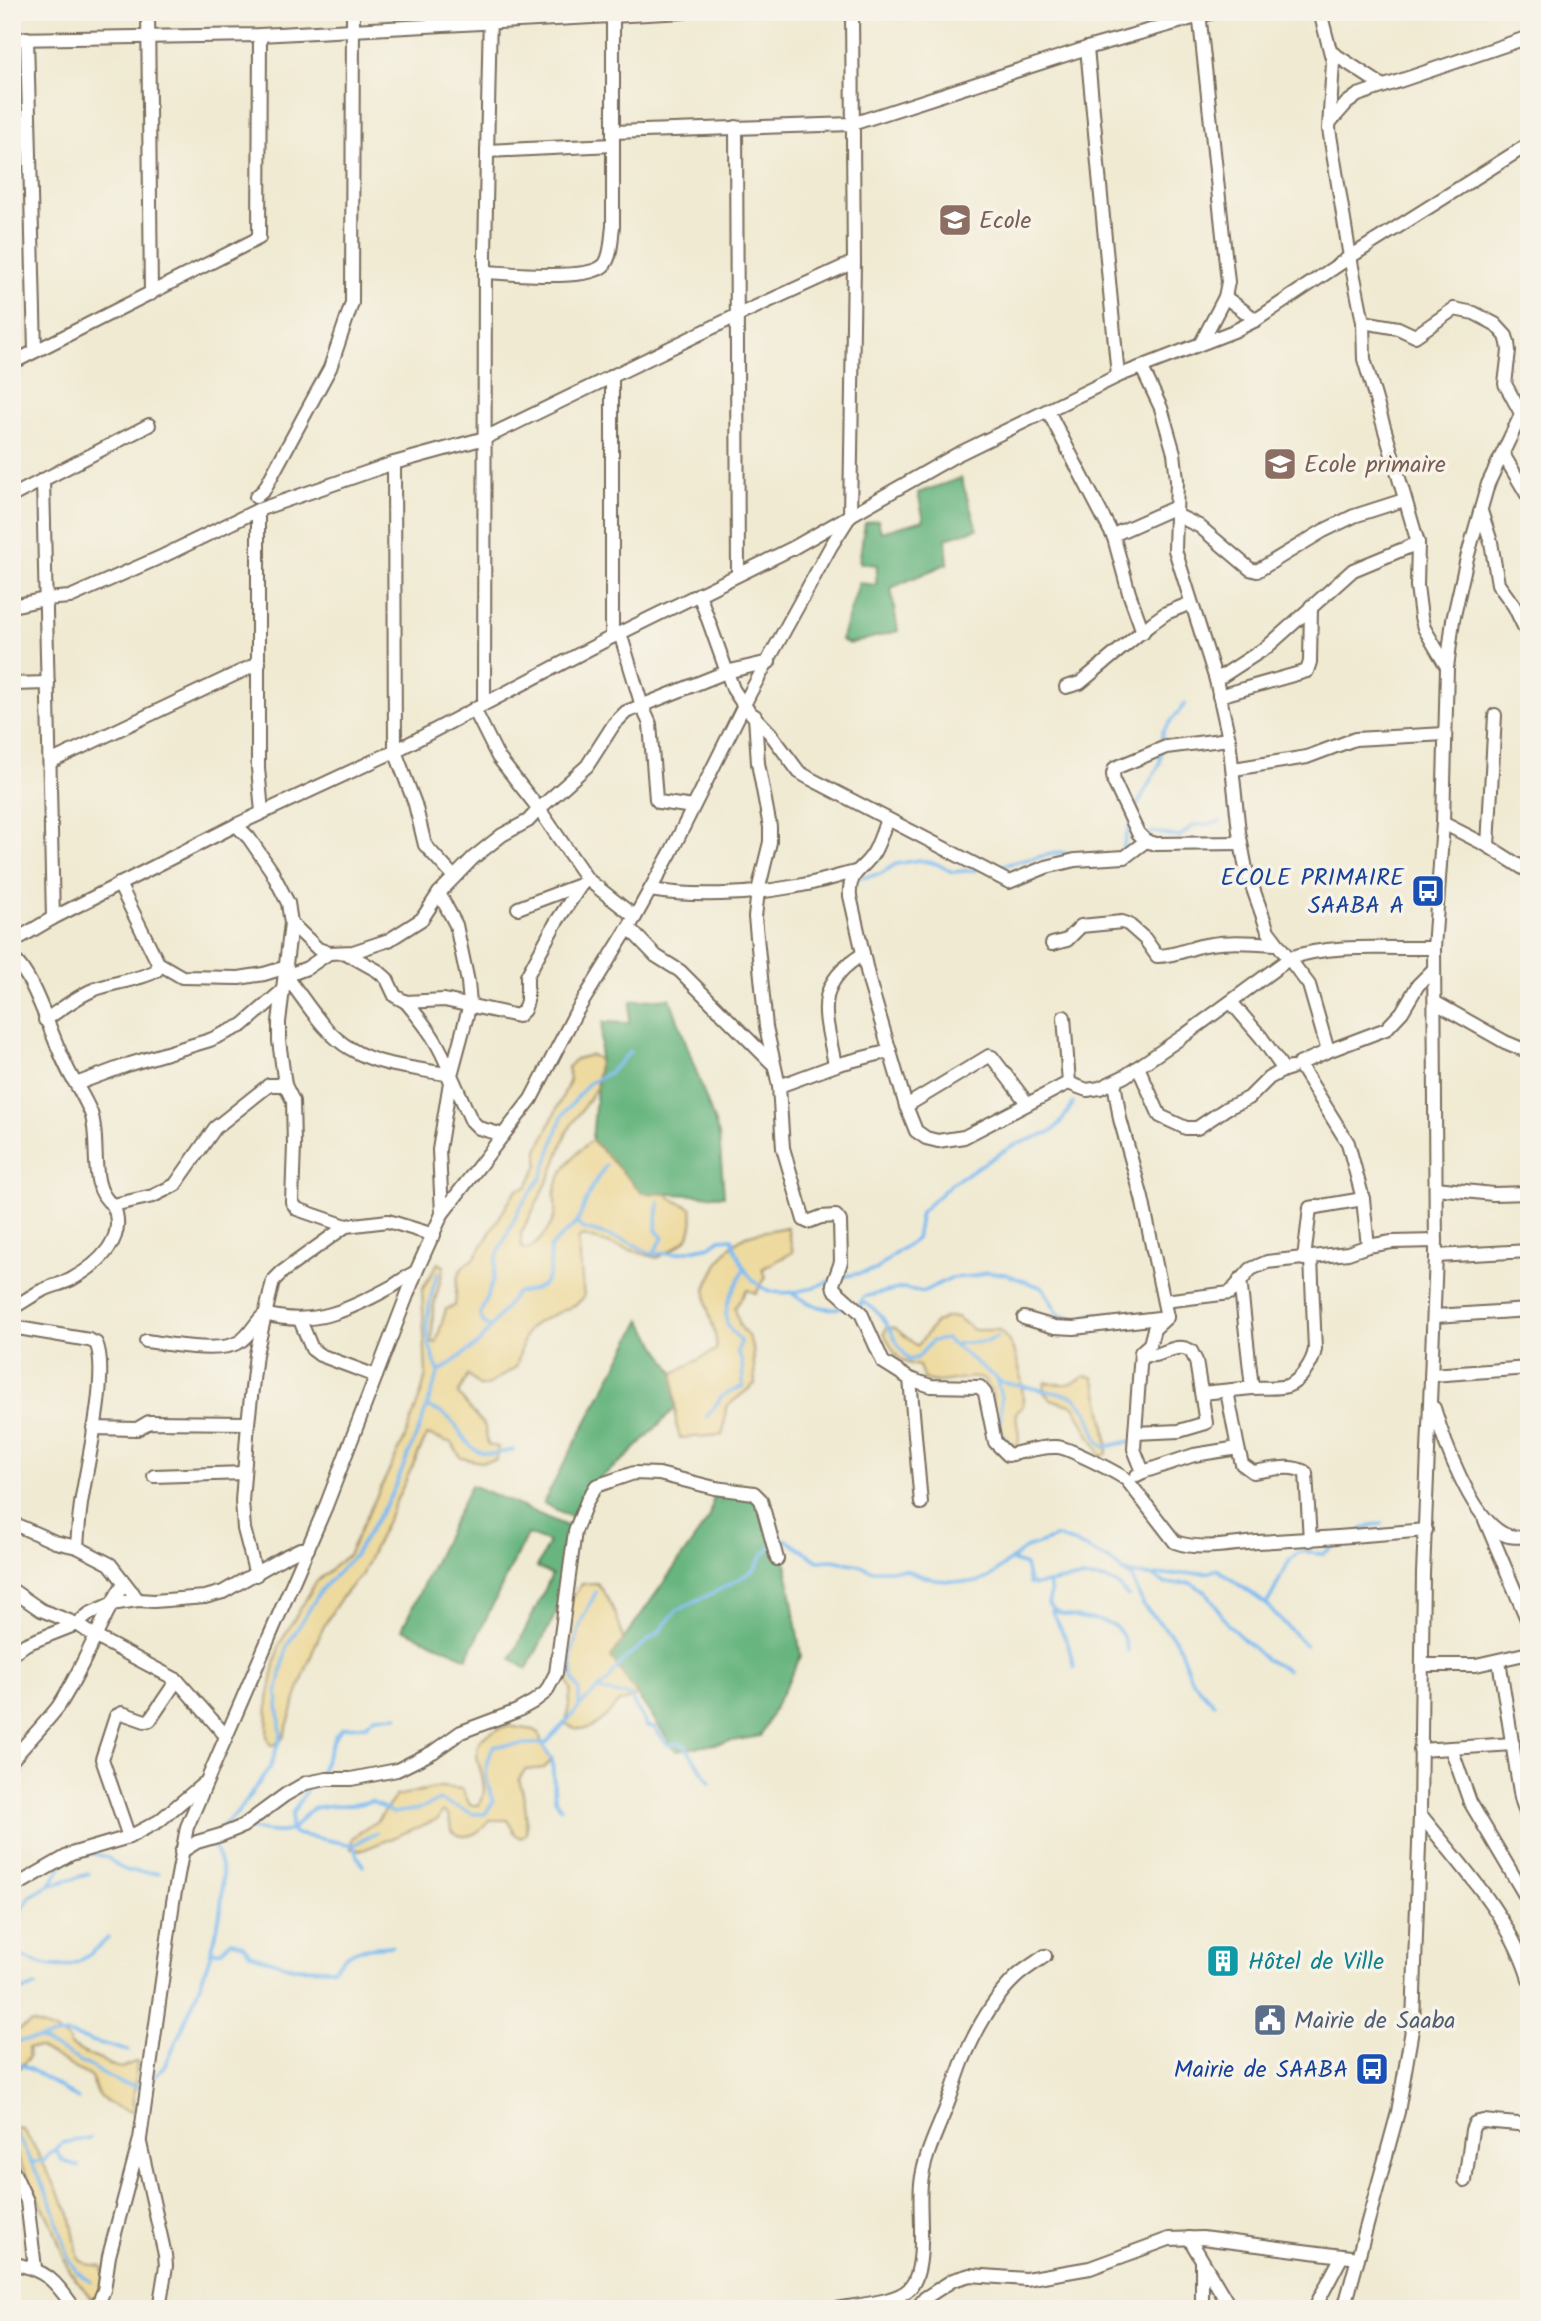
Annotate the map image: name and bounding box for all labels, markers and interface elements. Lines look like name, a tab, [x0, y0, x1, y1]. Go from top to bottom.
school or university icon: Ecole	[936, 201, 974, 239]
place label: Ecole	[979, 202, 1031, 241]
school or university icon: Ecole primaire	[1261, 445, 1299, 483]
place label: Ecole primaire	[1304, 446, 1446, 485]
place label: ECOLE PRIMAIRE SAABA A	[1221, 859, 1405, 926]
bus stop icon: ECOLE PRIMAIRE SAABA A	[1409, 872, 1447, 910]
building icon: Hôtel de Ville	[1204, 1942, 1242, 1980]
place label: Hôtel de Ville	[1248, 1943, 1384, 1982]
public building icon: Mairie de Saaba	[1251, 2001, 1289, 2039]
place label: Mairie de Saaba	[1294, 2002, 1456, 2041]
bus stop icon: Mairie de SAABA	[1353, 2050, 1391, 2088]
place label: Mairie de SAABA	[1174, 2051, 1348, 2090]

